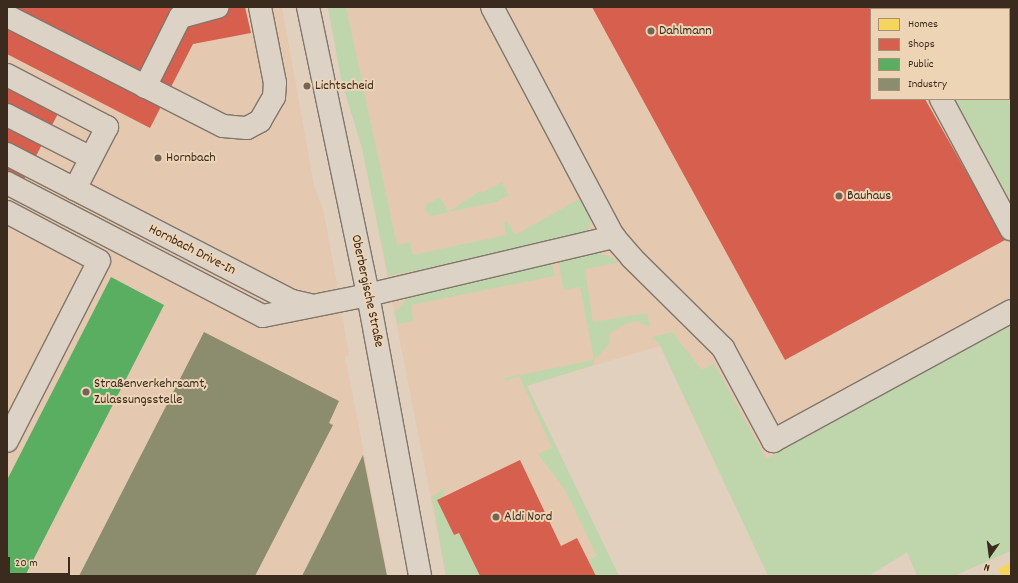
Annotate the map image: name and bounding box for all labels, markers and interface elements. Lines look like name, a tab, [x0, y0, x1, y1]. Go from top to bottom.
legend	[870, 8, 1010, 100]
text: Homes	[908, 16, 938, 33]
place label: Dahlmann	[659, 23, 712, 39]
marker: Dahlmann	[646, 26, 656, 36]
text: Shops	[908, 36, 935, 53]
text: Public	[908, 56, 934, 73]
text: Industry	[908, 76, 947, 93]
place label: Lichtscheid	[315, 78, 374, 94]
marker: Lichtscheid	[302, 81, 312, 91]
place label: Hornbach	[166, 150, 216, 166]
marker: Hornbach	[153, 153, 163, 163]
place label: Bauhaus	[847, 188, 891, 204]
marker: Bauhaus	[834, 191, 844, 201]
street label: Hornbach Drive-In	[146, 221, 238, 279]
street label: Oberbergische Straße	[347, 233, 387, 349]
place label: Straßenverkehrsamt, Zulassungsstelle	[94, 376, 207, 408]
marker: Straßenverkehrsamt, Zulassungsstelle	[81, 387, 91, 397]
place label: Aldi Nord	[504, 509, 552, 525]
marker: Aldi Nord	[491, 512, 501, 522]
north arrow	[970, 535, 1010, 575]
scale bar	[10, 549, 72, 575]
text: 20 m	[15, 555, 38, 572]
text: N	[983, 558, 992, 575]

